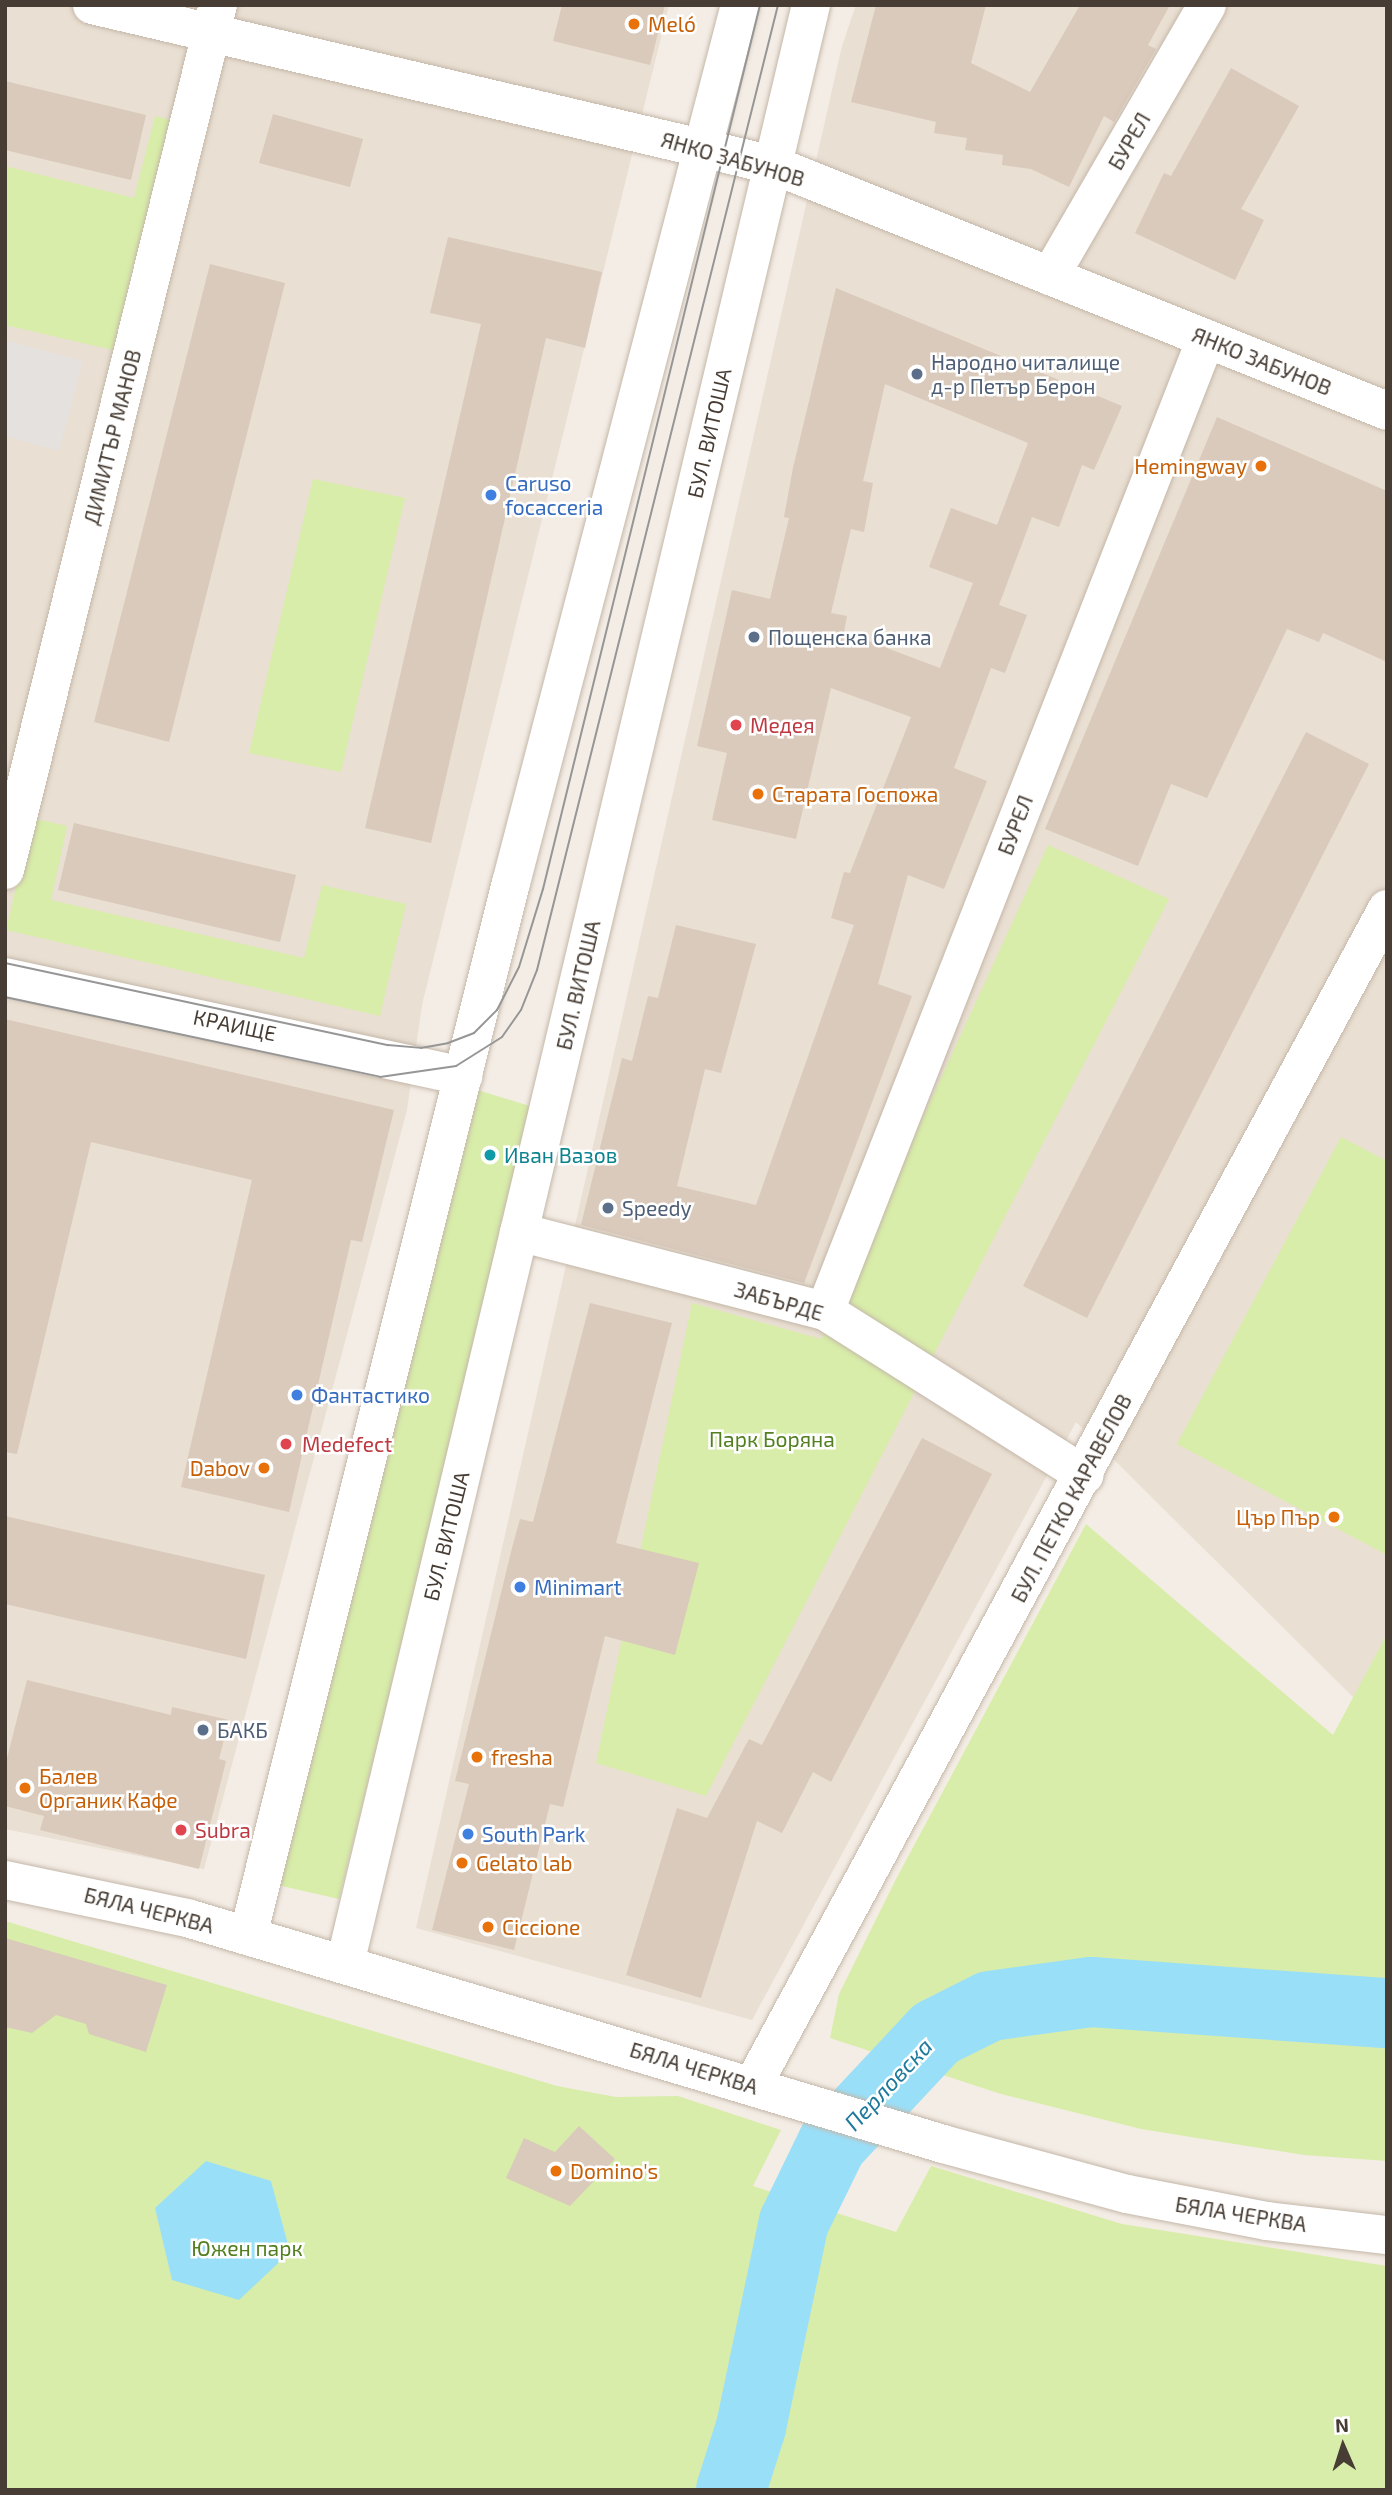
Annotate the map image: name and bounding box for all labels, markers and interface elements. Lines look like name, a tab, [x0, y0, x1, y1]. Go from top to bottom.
place label: Meló	[648, 11, 696, 37]
marker: Meló	[626, 16, 642, 32]
street label: БУРЕЛ	[1103, 108, 1155, 174]
street label: ЯНКО ЗАБУНОВ	[658, 126, 808, 192]
street label: ЯНКО ЗАБУНОВ	[1189, 322, 1335, 400]
street label: ДИМИТЪР МАНОВ	[78, 347, 146, 527]
place label: Народно читалище д-р Петър Берон	[931, 349, 1120, 399]
street label: БУЛ. ВИТОША	[682, 366, 736, 500]
marker: Народно читалище д-р Петър Берон	[909, 366, 925, 382]
place label: Hemingway	[1134, 453, 1247, 479]
marker: Hemingway	[1253, 458, 1269, 474]
place label: Caruso focacceria	[505, 470, 603, 520]
marker: Caruso focacceria	[483, 487, 499, 503]
place label: Пощенска банка	[768, 624, 932, 650]
marker: Пощенска банка	[746, 629, 762, 645]
place label: Медея	[750, 712, 815, 738]
marker: Медея	[728, 717, 744, 733]
place label: Старата Госпожа	[772, 781, 938, 807]
marker: Старата Госпожа	[750, 786, 766, 802]
street label: БУРЕЛ	[992, 791, 1038, 859]
street label: БУЛ. ВИТОША	[551, 918, 605, 1052]
street label: КРАИЩЕ	[191, 1004, 279, 1046]
place label: Иван Вазов	[504, 1142, 617, 1168]
marker: Иван Вазов	[482, 1147, 498, 1163]
place label: Speedy	[622, 1195, 692, 1221]
marker: Speedy	[600, 1200, 616, 1216]
street label: ЗАБЪРДЕ	[732, 1276, 826, 1326]
place label: Фантастико	[311, 1382, 430, 1408]
marker: Фантастико	[289, 1387, 305, 1403]
street label: БУЛ. ПЕТКО КАРАВЕЛОВ	[1005, 1389, 1137, 1607]
park label: Парк Боряна	[709, 1426, 835, 1452]
place label: Medefect	[302, 1431, 392, 1457]
marker: Medefect	[276, 1434, 296, 1454]
place label: Dabov	[190, 1455, 250, 1481]
marker: Dabov	[256, 1460, 272, 1476]
street label: БУЛ. ВИТОША	[418, 1469, 474, 1603]
place label: Цър Пър	[1236, 1504, 1320, 1530]
marker: Цър Пър	[1326, 1509, 1342, 1525]
place label: Minimart	[534, 1574, 621, 1600]
marker: Minimart	[512, 1579, 528, 1595]
place label: БАКБ	[217, 1717, 268, 1743]
marker: БАКБ	[195, 1722, 211, 1738]
place label: fresha	[491, 1744, 553, 1770]
marker: fresha	[469, 1749, 485, 1765]
place label: Балев Органик Кафе	[39, 1763, 178, 1813]
marker: Балев Органик Кафе	[17, 1780, 33, 1796]
place label: Subra	[195, 1817, 251, 1843]
place label: South Park	[482, 1821, 586, 1847]
marker: Subra	[173, 1822, 189, 1838]
marker: South Park	[460, 1826, 476, 1842]
place label: Gelato lab	[476, 1850, 573, 1876]
marker: Gelato lab	[454, 1855, 470, 1871]
street label: БЯЛА ЧЕРКВА	[82, 1882, 216, 1938]
place label: Ciccione	[502, 1914, 580, 1940]
marker: Ciccione	[480, 1919, 496, 1935]
water label: Перловска	[838, 2032, 938, 2136]
street label: БЯЛА ЧЕРКВА	[627, 2037, 761, 2099]
place label: Domino's	[570, 2158, 658, 2184]
marker: Domino's	[548, 2163, 564, 2179]
street label: БЯЛА ЧЕРКВА	[1173, 2191, 1309, 2237]
park label: Южен парк	[191, 2235, 303, 2261]
north arrow	[1308, 2411, 1378, 2481]
text: N	[1334, 2413, 1349, 2436]

